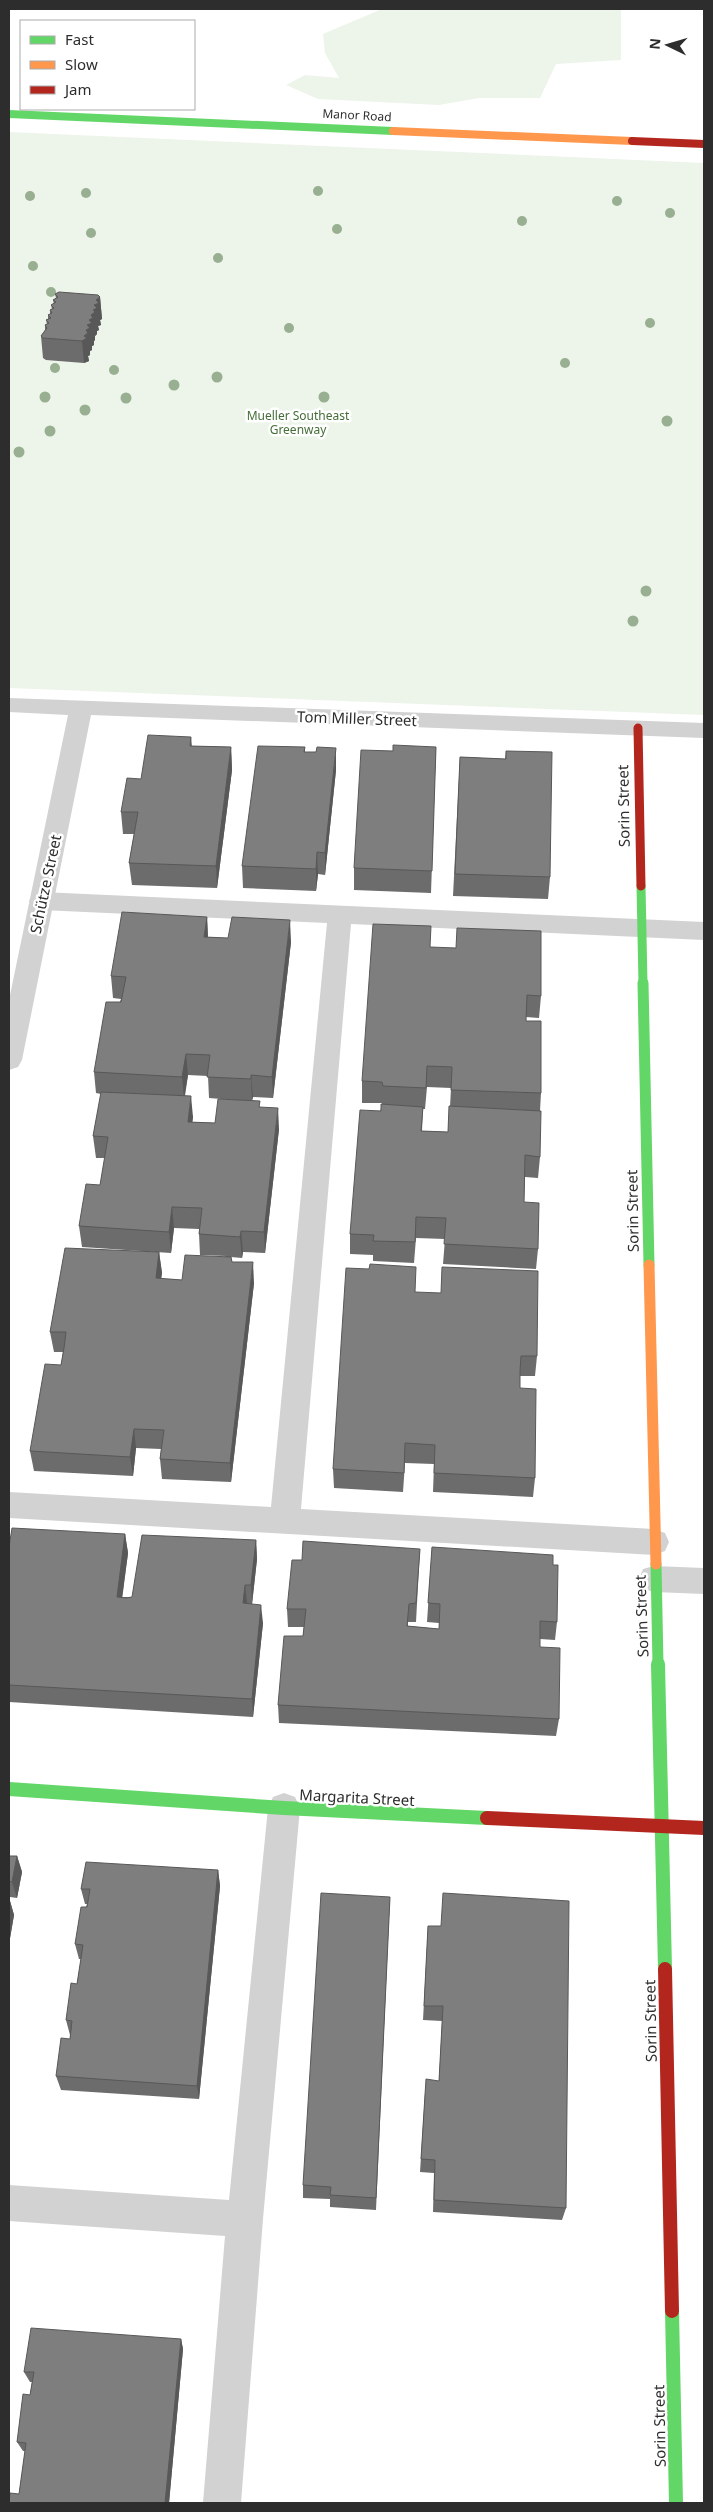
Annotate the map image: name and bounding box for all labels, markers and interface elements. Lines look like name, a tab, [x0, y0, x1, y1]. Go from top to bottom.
legend	[20, 20, 195, 110]
north arrow	[643, 20, 693, 70]
text: Fast	[65, 29, 94, 49]
text: N	[645, 37, 665, 50]
text: Slow	[65, 54, 98, 74]
text: Jam	[63, 79, 92, 99]
street label: Manor Road	[322, 105, 392, 125]
park label: Mueller Southeast Greenway	[247, 407, 350, 438]
street label: Tom Miller Street	[297, 706, 418, 730]
street label: Sorin Street	[612, 764, 634, 847]
street label: Schütze Street	[25, 832, 65, 935]
street label: Sorin Street	[621, 1169, 643, 1252]
street label: Sorin Street	[630, 1574, 652, 1658]
street label: Margarita Street	[299, 1784, 416, 1810]
street label: Sorin Street	[639, 1979, 661, 2062]
street label: Sorin Street	[648, 2384, 670, 2467]

